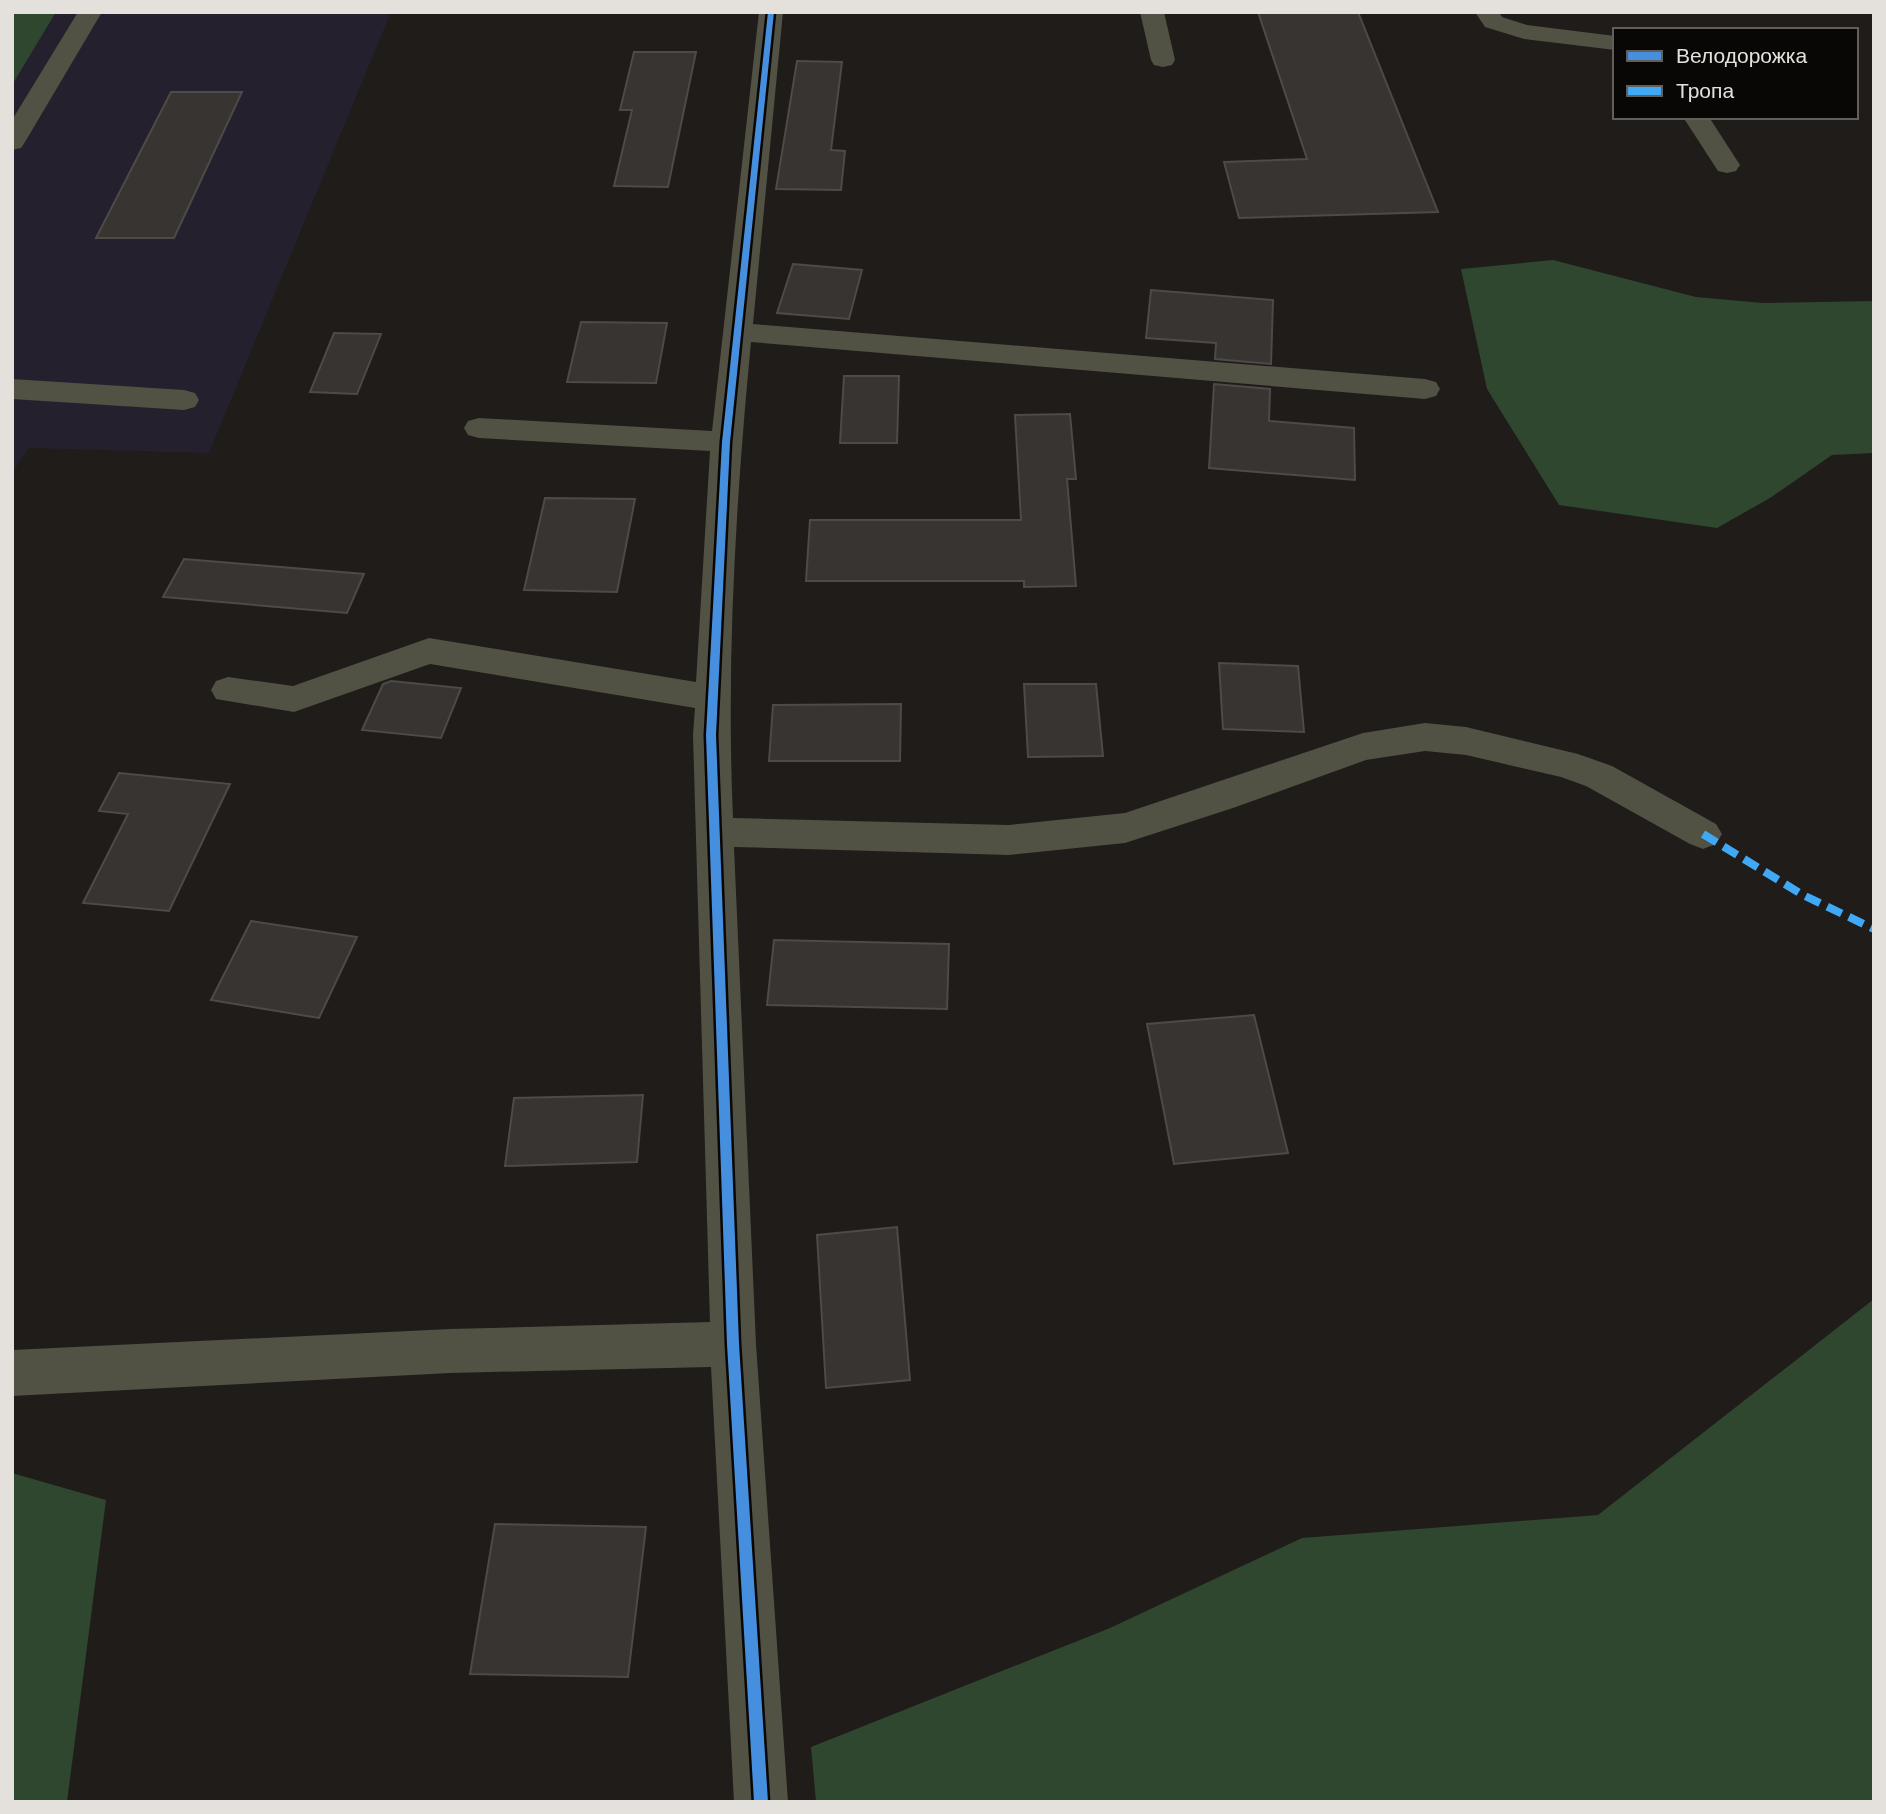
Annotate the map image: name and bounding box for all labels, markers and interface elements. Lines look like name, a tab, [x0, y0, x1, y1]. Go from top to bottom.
legend	[1613, 28, 1858, 119]
text: Велодорожка	[1676, 43, 1807, 68]
text: Тропа	[1676, 78, 1734, 103]

